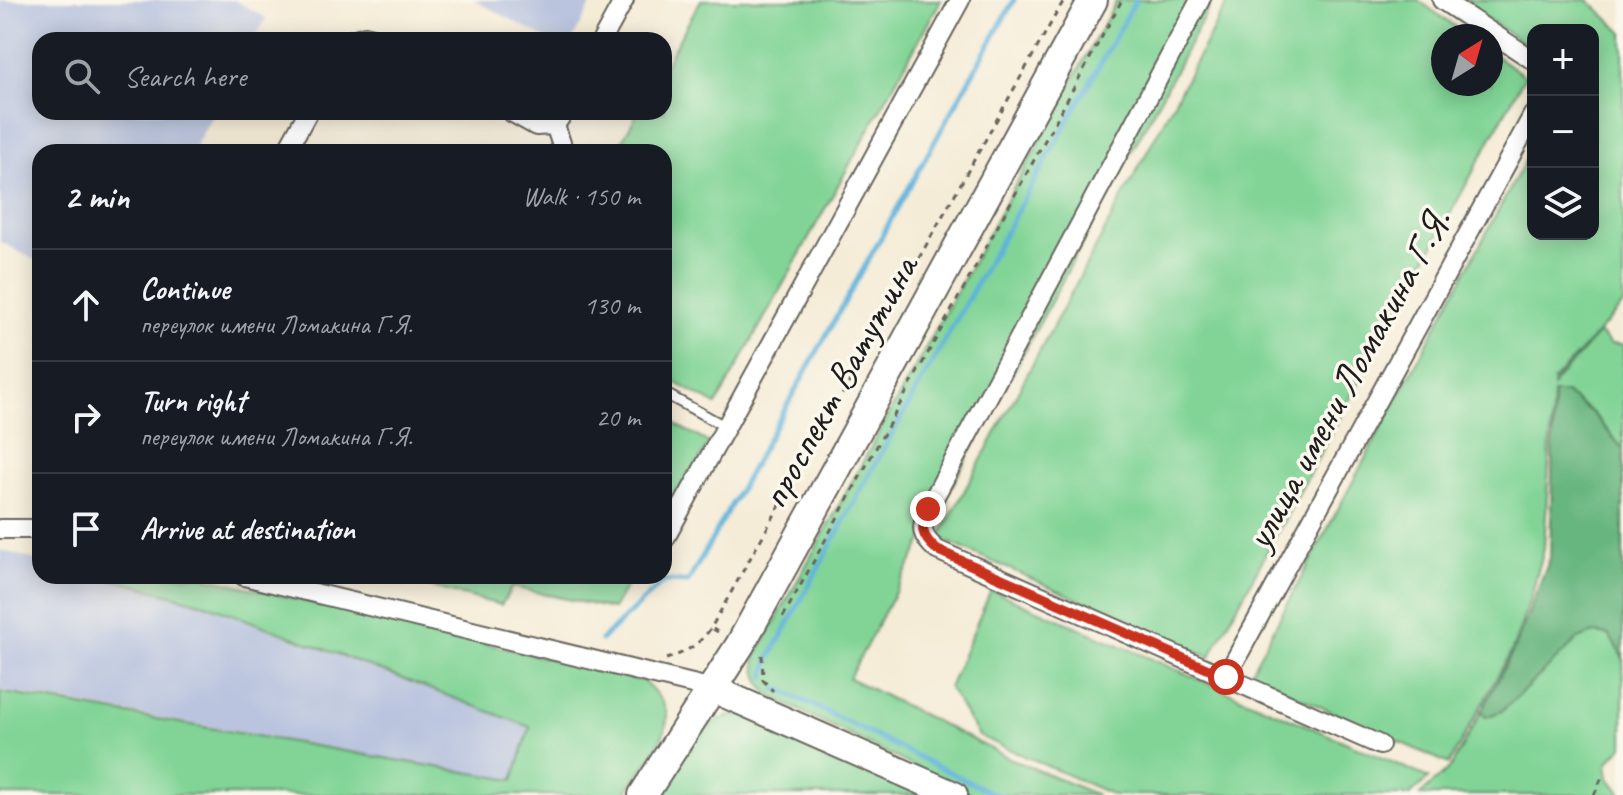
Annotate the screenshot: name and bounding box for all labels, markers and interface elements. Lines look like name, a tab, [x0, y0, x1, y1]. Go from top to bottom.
north arrow	[1431, 24, 1503, 96]
map controls	[1527, 24, 1599, 240]
button: +	[1527, 24, 1599, 96]
search box	[32, 32, 672, 120]
icon: search	[60, 54, 104, 98]
text: Search here	[124, 57, 246, 95]
button: −	[1527, 96, 1599, 168]
button: layers	[1527, 168, 1599, 240]
text: 2 min	[64, 175, 129, 218]
text: Walk · 150 m	[523, 180, 640, 213]
street label: улица имени Ломакина Г.Я.	[1233, 200, 1462, 560]
street label: проспект Ватутина	[749, 244, 931, 517]
text: Continue	[140, 270, 230, 308]
icon: ahead	[64, 283, 108, 327]
text: 130 m	[584, 289, 640, 322]
text: переулок имени Ломакина Г.Я.	[140, 308, 412, 341]
text: Turn right	[140, 382, 245, 420]
icon: right	[64, 395, 108, 439]
text: 20 m	[596, 401, 640, 434]
text: переулок имени Ломакина Г.Я.	[140, 420, 412, 453]
route end	[910, 491, 946, 527]
icon: arrive	[64, 507, 108, 551]
text: Arrive at destination	[140, 510, 355, 548]
route start	[1208, 659, 1244, 695]

